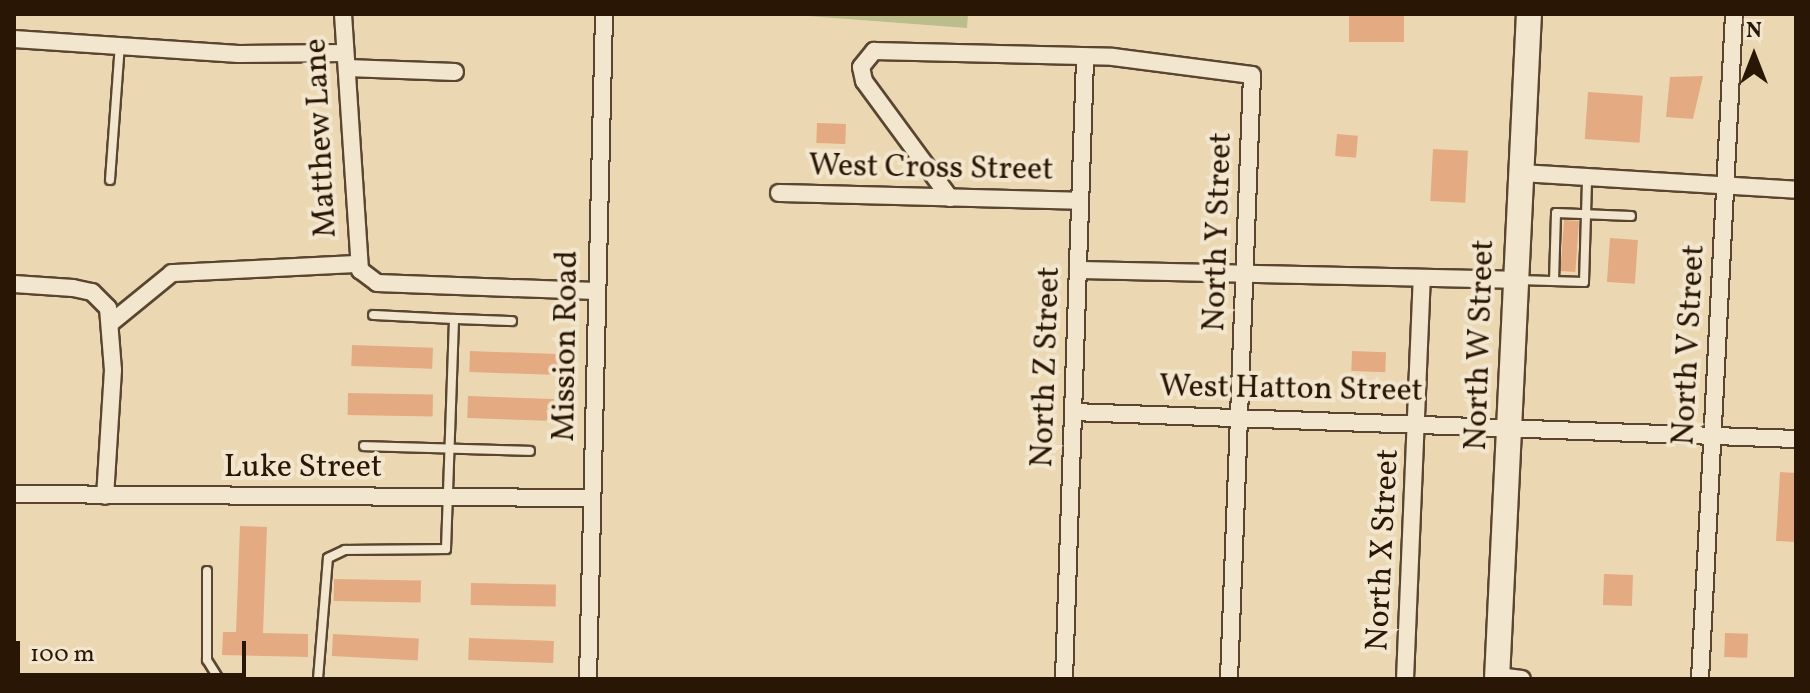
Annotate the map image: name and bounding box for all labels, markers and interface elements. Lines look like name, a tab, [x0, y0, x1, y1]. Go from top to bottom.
north arrow	[1714, 16, 1794, 96]
text: N	[1746, 16, 1762, 47]
street label: Matthew Lane	[298, 37, 346, 239]
street label: North Y Street	[1196, 131, 1242, 333]
street label: West Cross Street	[808, 148, 1054, 190]
street label: North W Street	[1458, 238, 1504, 452]
street label: North V Street	[1666, 243, 1714, 447]
street label: Mission Road	[546, 250, 588, 442]
street label: North Z Street	[1024, 266, 1070, 468]
street label: West Hatton Street	[1159, 369, 1423, 411]
street label: North X Street	[1360, 448, 1408, 652]
street label: Luke Street	[224, 449, 382, 487]
scale bar	[20, 625, 250, 675]
text: 100 m	[30, 638, 95, 672]

